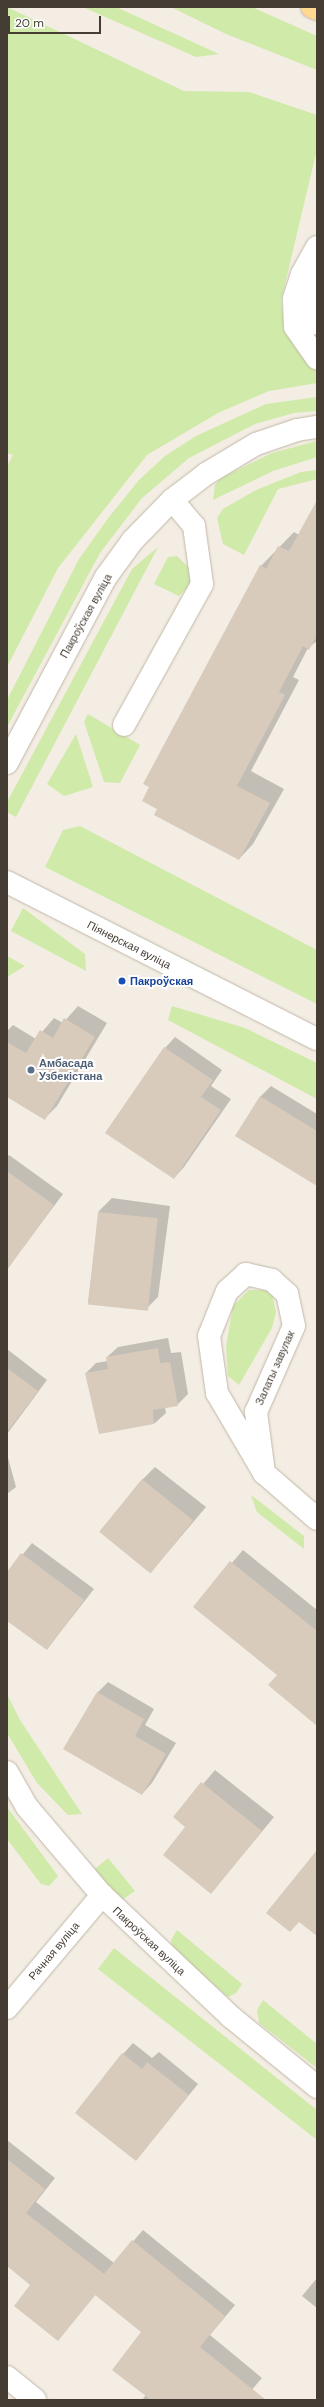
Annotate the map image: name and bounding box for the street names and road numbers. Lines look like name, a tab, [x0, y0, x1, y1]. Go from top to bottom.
street label: Пакроўская вуліца	[57, 572, 115, 660]
street label: Піянерская вуліца	[85, 918, 173, 972]
street label: Залаты завулак	[253, 1329, 297, 1407]
street label: Пакроўская вуліца	[110, 1904, 188, 1978]
street label: Рачная вуліца	[26, 1919, 82, 1983]

